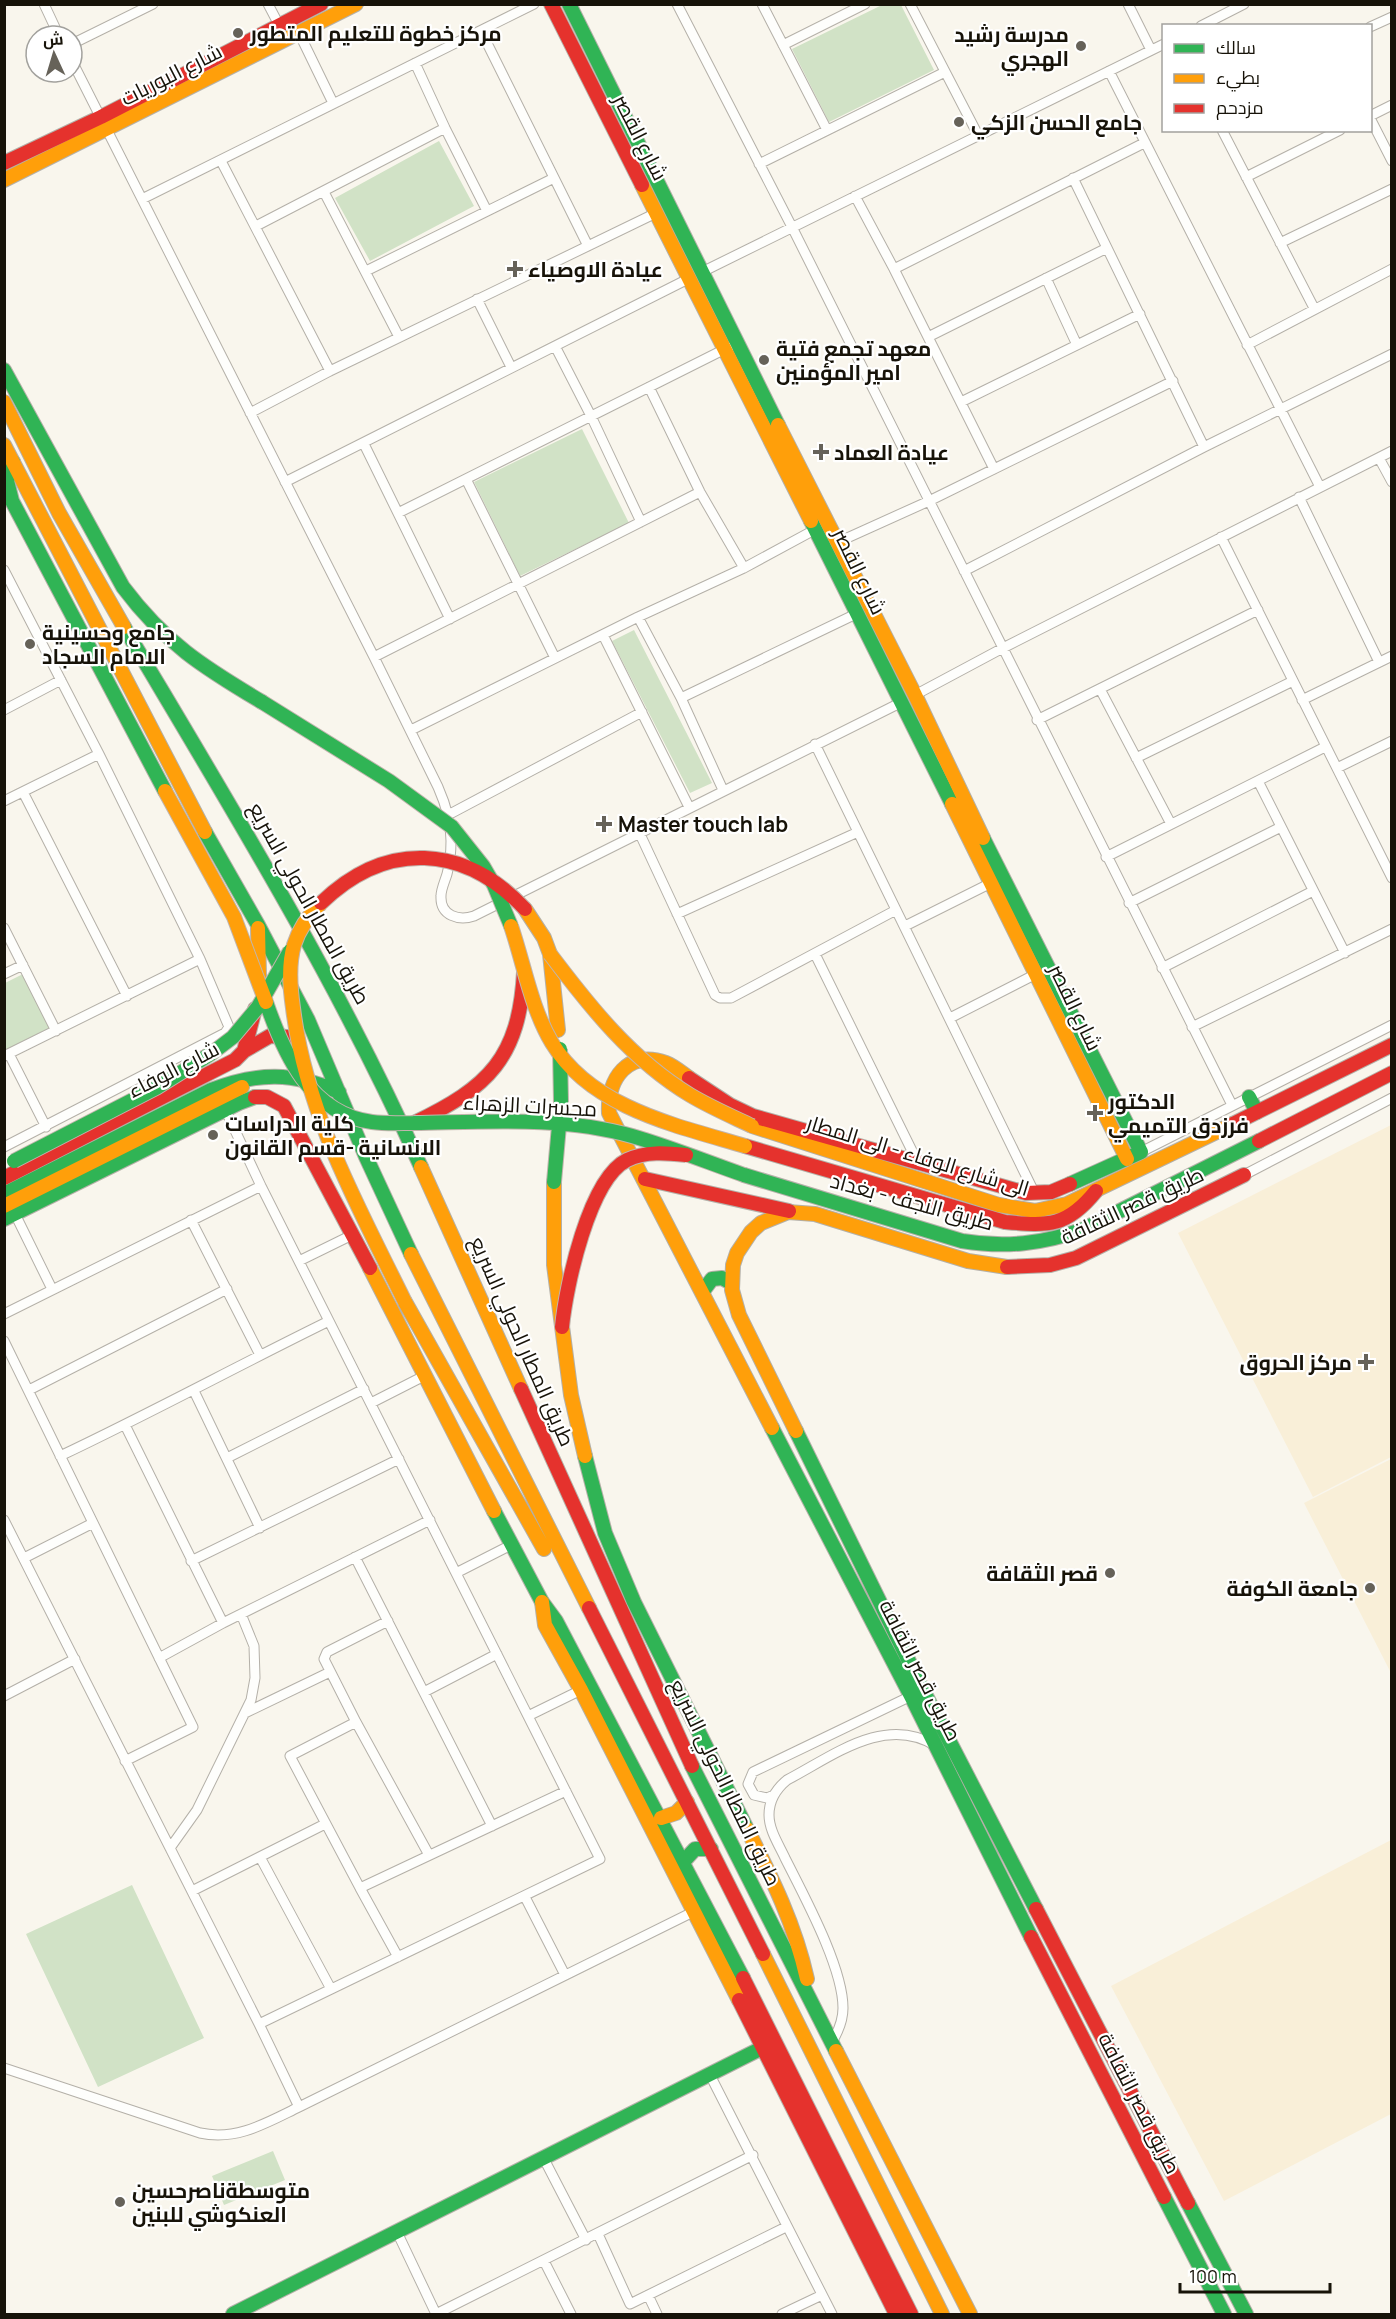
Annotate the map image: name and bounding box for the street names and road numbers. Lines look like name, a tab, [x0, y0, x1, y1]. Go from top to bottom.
street label: شارع البوريات	[116, 37, 227, 112]
street label: شارع القصر	[606, 88, 675, 185]
street label: شارع القصر	[826, 522, 893, 619]
street label: طريق المطار الحولي السريع	[240, 797, 377, 1011]
street label: شارع القصر	[1042, 958, 1109, 1055]
street label: شارع الوفاء	[123, 1034, 224, 1105]
street label: مجسرات الزهراء	[462, 1088, 598, 1122]
street label: الى شارع الوفاء - الى المطار	[802, 1107, 1033, 1203]
street label: طريق قصر الثقافة	[1056, 1160, 1208, 1250]
street label: طريق النجف - بغداد	[827, 1166, 997, 1236]
street label: طريق المطار الحولي السريع	[461, 1232, 582, 1452]
street label: طريق قصر الثقافة	[873, 1595, 969, 1745]
street label: طريق المطار الحولي السريع	[661, 1674, 788, 1892]
street label: طريق قصر الثقافة	[1092, 2028, 1188, 2178]

